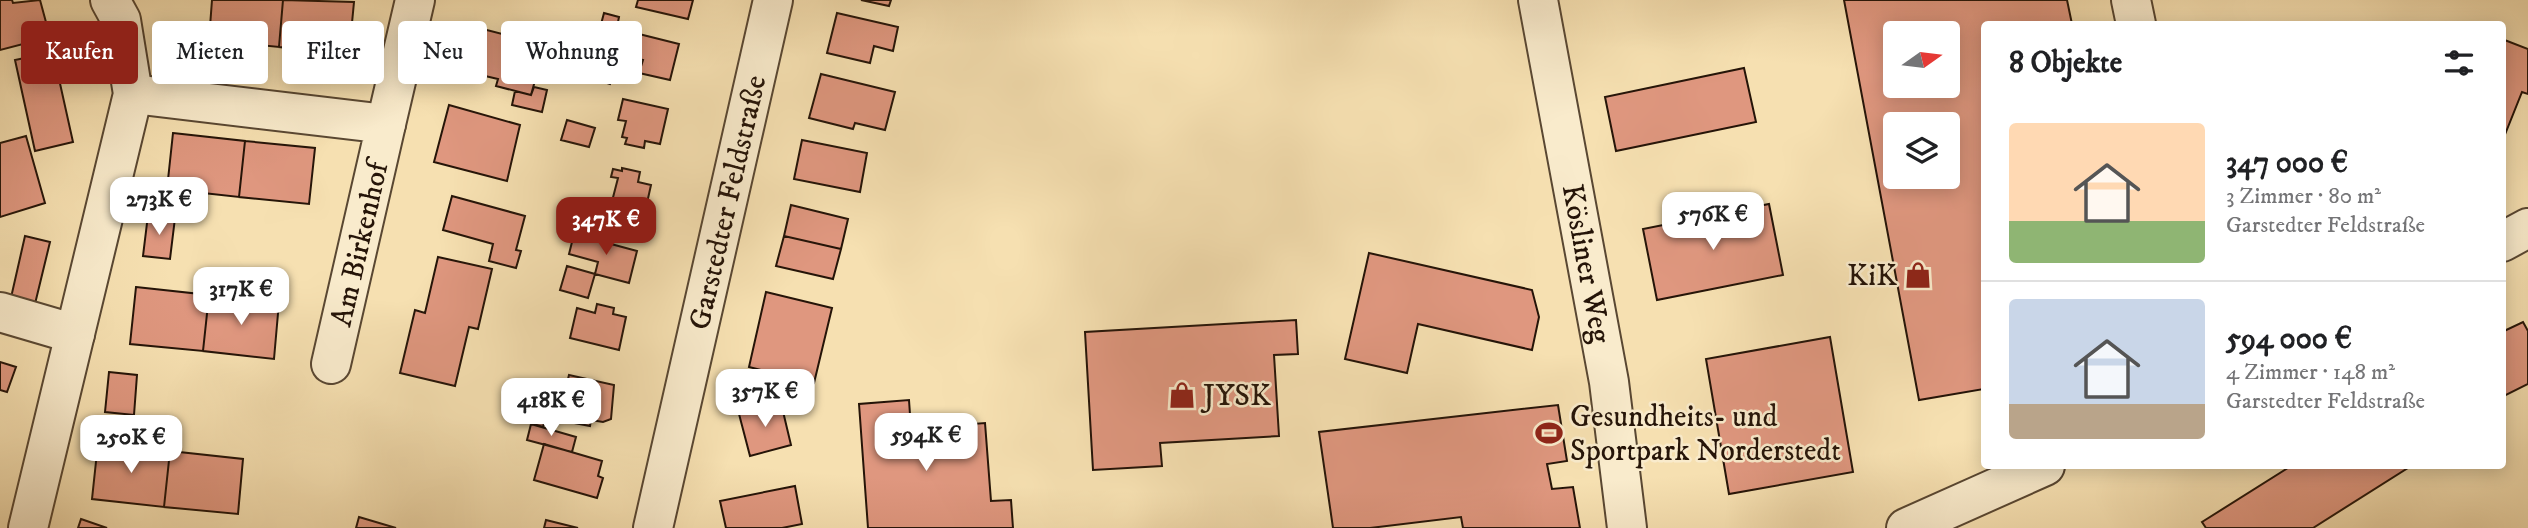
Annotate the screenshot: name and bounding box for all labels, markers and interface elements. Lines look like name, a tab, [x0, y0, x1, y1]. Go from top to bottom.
chip: Kaufen	[21, 21, 138, 84]
chip: Mieten	[152, 21, 268, 84]
chip: Filter	[282, 21, 384, 84]
chip: Neu	[398, 21, 487, 84]
chip: Wohnung	[501, 21, 642, 84]
north arrow	[1883, 21, 1960, 98]
map controls	[1883, 21, 1960, 189]
icon: filters	[2440, 44, 2478, 82]
text: 8 Objekte	[2009, 45, 2122, 82]
street label: Garstedter Feldstraße	[682, 72, 775, 333]
button: layers	[1883, 112, 1960, 189]
text: 347 000 €	[2226, 145, 2348, 182]
icon: home	[2065, 151, 2149, 235]
street label: Am Birkenhof	[324, 154, 398, 330]
pin: 273K €	[102, 177, 216, 237]
street label: Kösliner Weg	[1553, 181, 1618, 347]
text: 3 Zimmer · 80 m²	[2226, 182, 2381, 211]
text: 273K €	[126, 185, 192, 214]
pin: 576K €	[1656, 192, 1770, 252]
pin: 347K €	[549, 198, 663, 257]
text: 576K €	[1678, 200, 1748, 229]
text: 347K €	[572, 205, 640, 234]
text: Garstedter Feldstraße	[2226, 211, 2425, 240]
place label: KiK	[1847, 258, 1897, 295]
shop icon: KiK	[1903, 260, 1933, 290]
pin: 317K €	[184, 268, 298, 327]
text: 317K €	[209, 275, 273, 304]
text: 594 000 €	[2226, 321, 2352, 358]
icon: home	[2065, 327, 2149, 411]
text: 4 Zimmer · 148 m²	[2226, 358, 2395, 387]
pin: 357K €	[708, 370, 822, 429]
text: 357K €	[732, 377, 798, 406]
pin: 418K €	[494, 378, 608, 438]
place label: JYSK	[1200, 378, 1271, 415]
shop icon: JYSK	[1167, 380, 1197, 410]
text: 418K €	[517, 386, 585, 415]
text: Garstedter Feldstraße	[2226, 387, 2425, 416]
place label: Gesundheits- und Sportpark Norderstedt	[1570, 399, 1841, 470]
pin: 594K €	[869, 414, 983, 473]
pin: 250K €	[74, 416, 188, 475]
sports icon: Gesundheits- und Sportpark Norderstedt	[1534, 418, 1564, 448]
text: 594K €	[891, 421, 961, 450]
text: 250K €	[96, 423, 166, 452]

